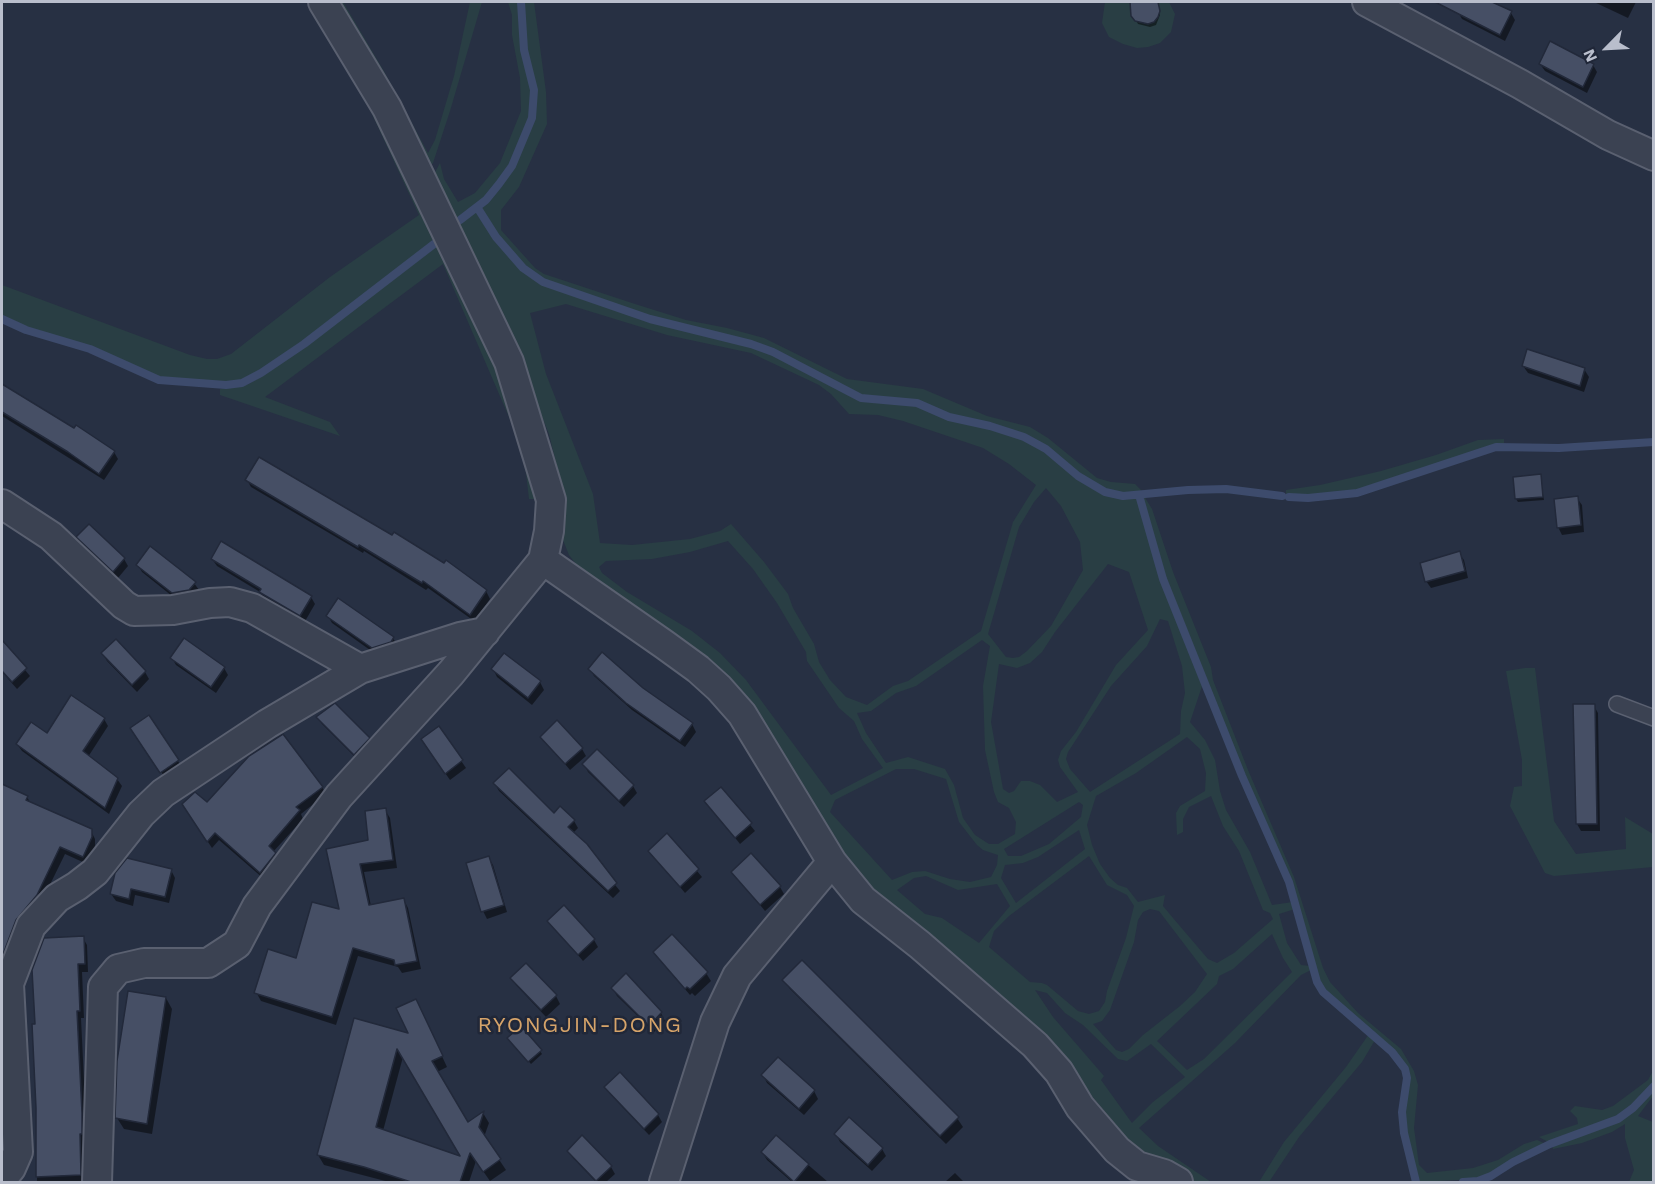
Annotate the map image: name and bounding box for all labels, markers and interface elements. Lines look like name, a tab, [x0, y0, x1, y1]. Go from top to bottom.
north arrow	[1577, 18, 1637, 78]
text: N	[1579, 46, 1601, 65]
district label: RYONGJIN-DONG	[477, 1013, 683, 1039]

